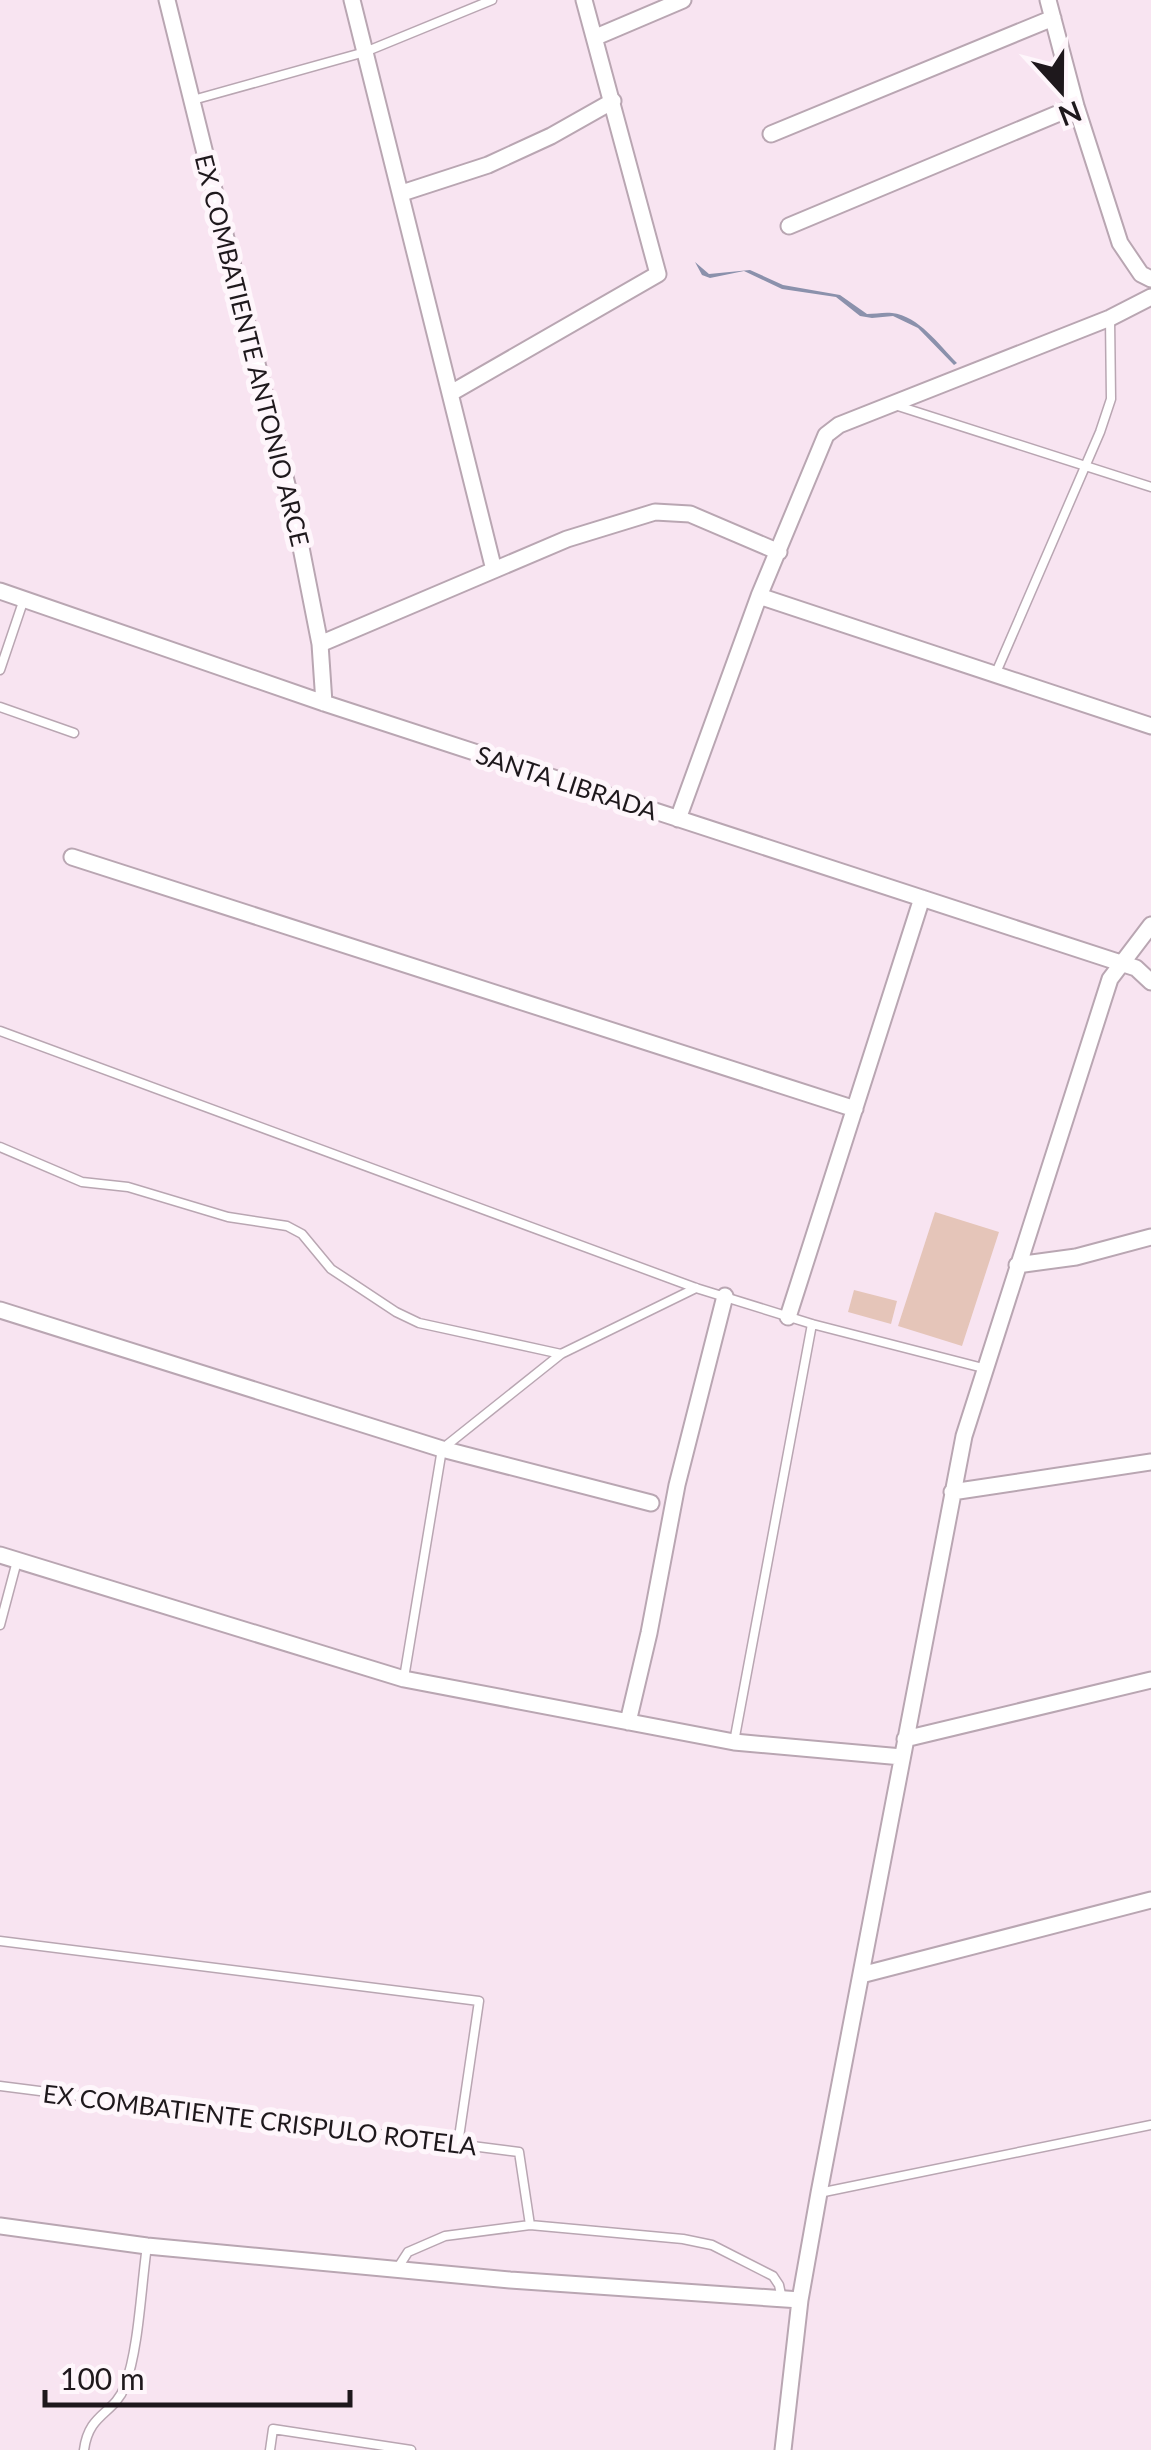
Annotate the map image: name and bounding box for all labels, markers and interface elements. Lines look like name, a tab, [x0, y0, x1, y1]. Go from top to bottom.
north arrow	[1011, 40, 1111, 140]
text: N	[1054, 95, 1086, 134]
street label: EX COMBATIENTE ANTONIO ARCE	[190, 151, 316, 549]
street label: SANTA LIBRADA	[473, 739, 661, 825]
street label: EX COMBATIENTE CRISPULO ROTELA	[41, 2077, 479, 2161]
scale bar	[45, 2345, 350, 2407]
text: 100 m	[60, 2360, 145, 2396]

